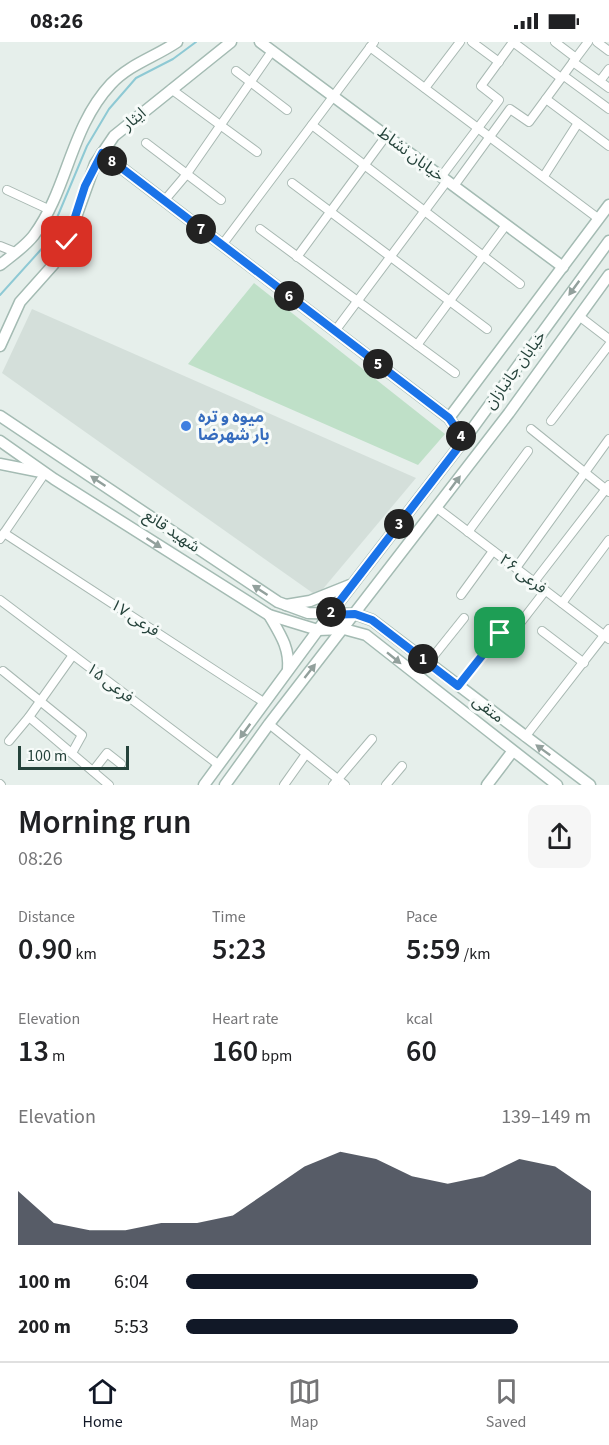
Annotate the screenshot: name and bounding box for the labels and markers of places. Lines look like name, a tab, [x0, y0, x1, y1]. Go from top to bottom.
pin: 8	[97, 146, 127, 176]
pin: 7	[186, 214, 216, 244]
pin	[41, 216, 92, 267]
pin: 6	[274, 281, 304, 311]
pin: 5	[363, 349, 393, 379]
place label: میوه و تره بار شهرضا	[198, 406, 270, 446]
marker: میوه و تره بار شهرضا	[179, 419, 193, 433]
pin: 4	[446, 421, 476, 451]
pin: 3	[384, 509, 414, 539]
pin: 2	[316, 597, 346, 627]
pin	[474, 607, 525, 658]
pin: 1	[408, 644, 438, 674]

